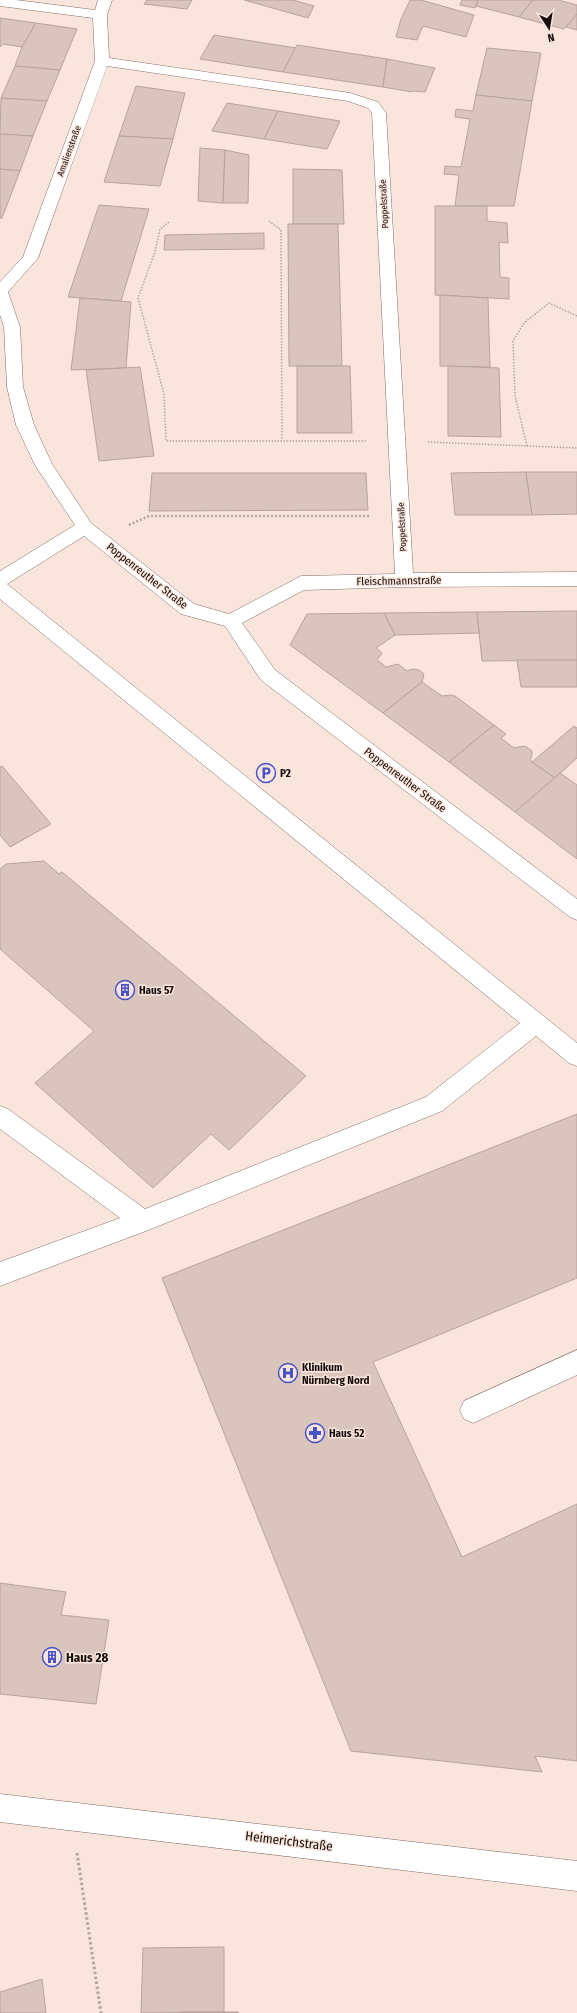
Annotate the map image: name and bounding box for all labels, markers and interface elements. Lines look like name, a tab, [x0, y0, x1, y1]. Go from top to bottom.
north arrow	[529, 8, 569, 48]
text: N	[546, 30, 556, 44]
street label: Amalienstraße	[55, 124, 83, 178]
street label: Poppelstraße	[378, 179, 390, 229]
street label: Poppelstraße	[396, 502, 408, 552]
street label: Poppenreuther Straße	[104, 540, 190, 612]
street label: Fleischmannstraße	[356, 574, 442, 588]
street label: Poppenreuther Straße	[361, 745, 449, 815]
parking icon: P2	[255, 762, 277, 784]
place label: P2	[280, 767, 291, 780]
building icon: Haus 57	[114, 979, 136, 1001]
place label: Haus 57	[139, 984, 174, 997]
place label: Klinikum Nürnberg Nord	[302, 1361, 370, 1387]
hospital icon: Klinikum Nürnberg Nord	[277, 1362, 299, 1384]
pharmacy icon: Haus 52	[304, 1422, 326, 1444]
place label: Haus 52	[329, 1427, 364, 1440]
building icon: Haus 28	[41, 1646, 63, 1668]
place label: Haus 28	[66, 1650, 108, 1665]
street label: Heimerichstraße	[244, 1828, 334, 1854]

